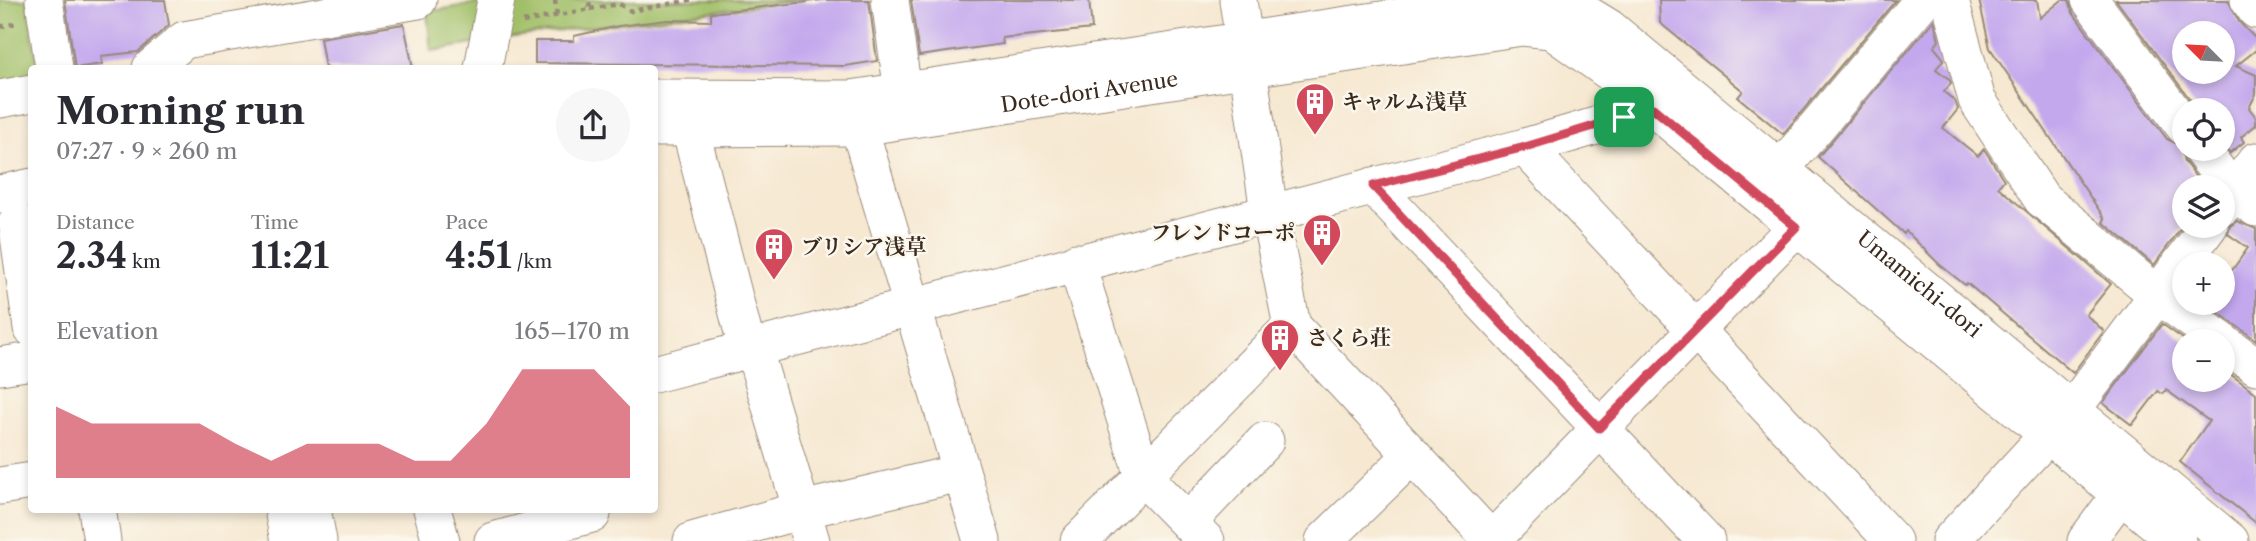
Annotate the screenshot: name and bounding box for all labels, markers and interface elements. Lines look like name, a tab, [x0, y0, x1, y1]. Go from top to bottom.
north arrow	[2172, 21, 2235, 84]
map controls	[2172, 21, 2235, 392]
street label: Dote-dori Avenue	[999, 66, 1180, 117]
building icon: キャルム浅草	[1294, 81, 1336, 136]
text: Morning run	[56, 87, 305, 134]
pin	[1594, 87, 1654, 147]
button: share	[556, 88, 630, 162]
place label: キャルム浅草	[1342, 89, 1467, 114]
icon: arrive	[1605, 98, 1643, 136]
button: locate	[2172, 98, 2235, 161]
text: 07:27 · 9 × 260 m	[56, 137, 237, 165]
button: layers	[2172, 175, 2235, 238]
text: Distance	[56, 211, 135, 234]
text: Time	[251, 211, 299, 234]
text: Pace	[445, 211, 488, 234]
building icon: フレンドコーポ	[1301, 212, 1343, 267]
place label: フレンドコーポ	[1150, 220, 1295, 245]
street label: Umamichi-dori	[1852, 225, 1987, 342]
building icon: ブリシア浅草	[753, 226, 795, 281]
text: 2.34	[56, 234, 127, 277]
text: 11:21	[251, 234, 329, 277]
text: 4:51	[445, 234, 512, 277]
place label: ブリシア浅草	[801, 234, 926, 259]
text: km	[127, 250, 161, 273]
text: /km	[512, 250, 552, 273]
button: +	[2172, 252, 2235, 315]
text: Elevation	[56, 317, 159, 345]
text: 165–170 m	[514, 317, 630, 345]
building icon: さくら荘	[1259, 317, 1301, 372]
place label: さくら荘	[1307, 325, 1391, 350]
button: −	[2172, 329, 2235, 392]

